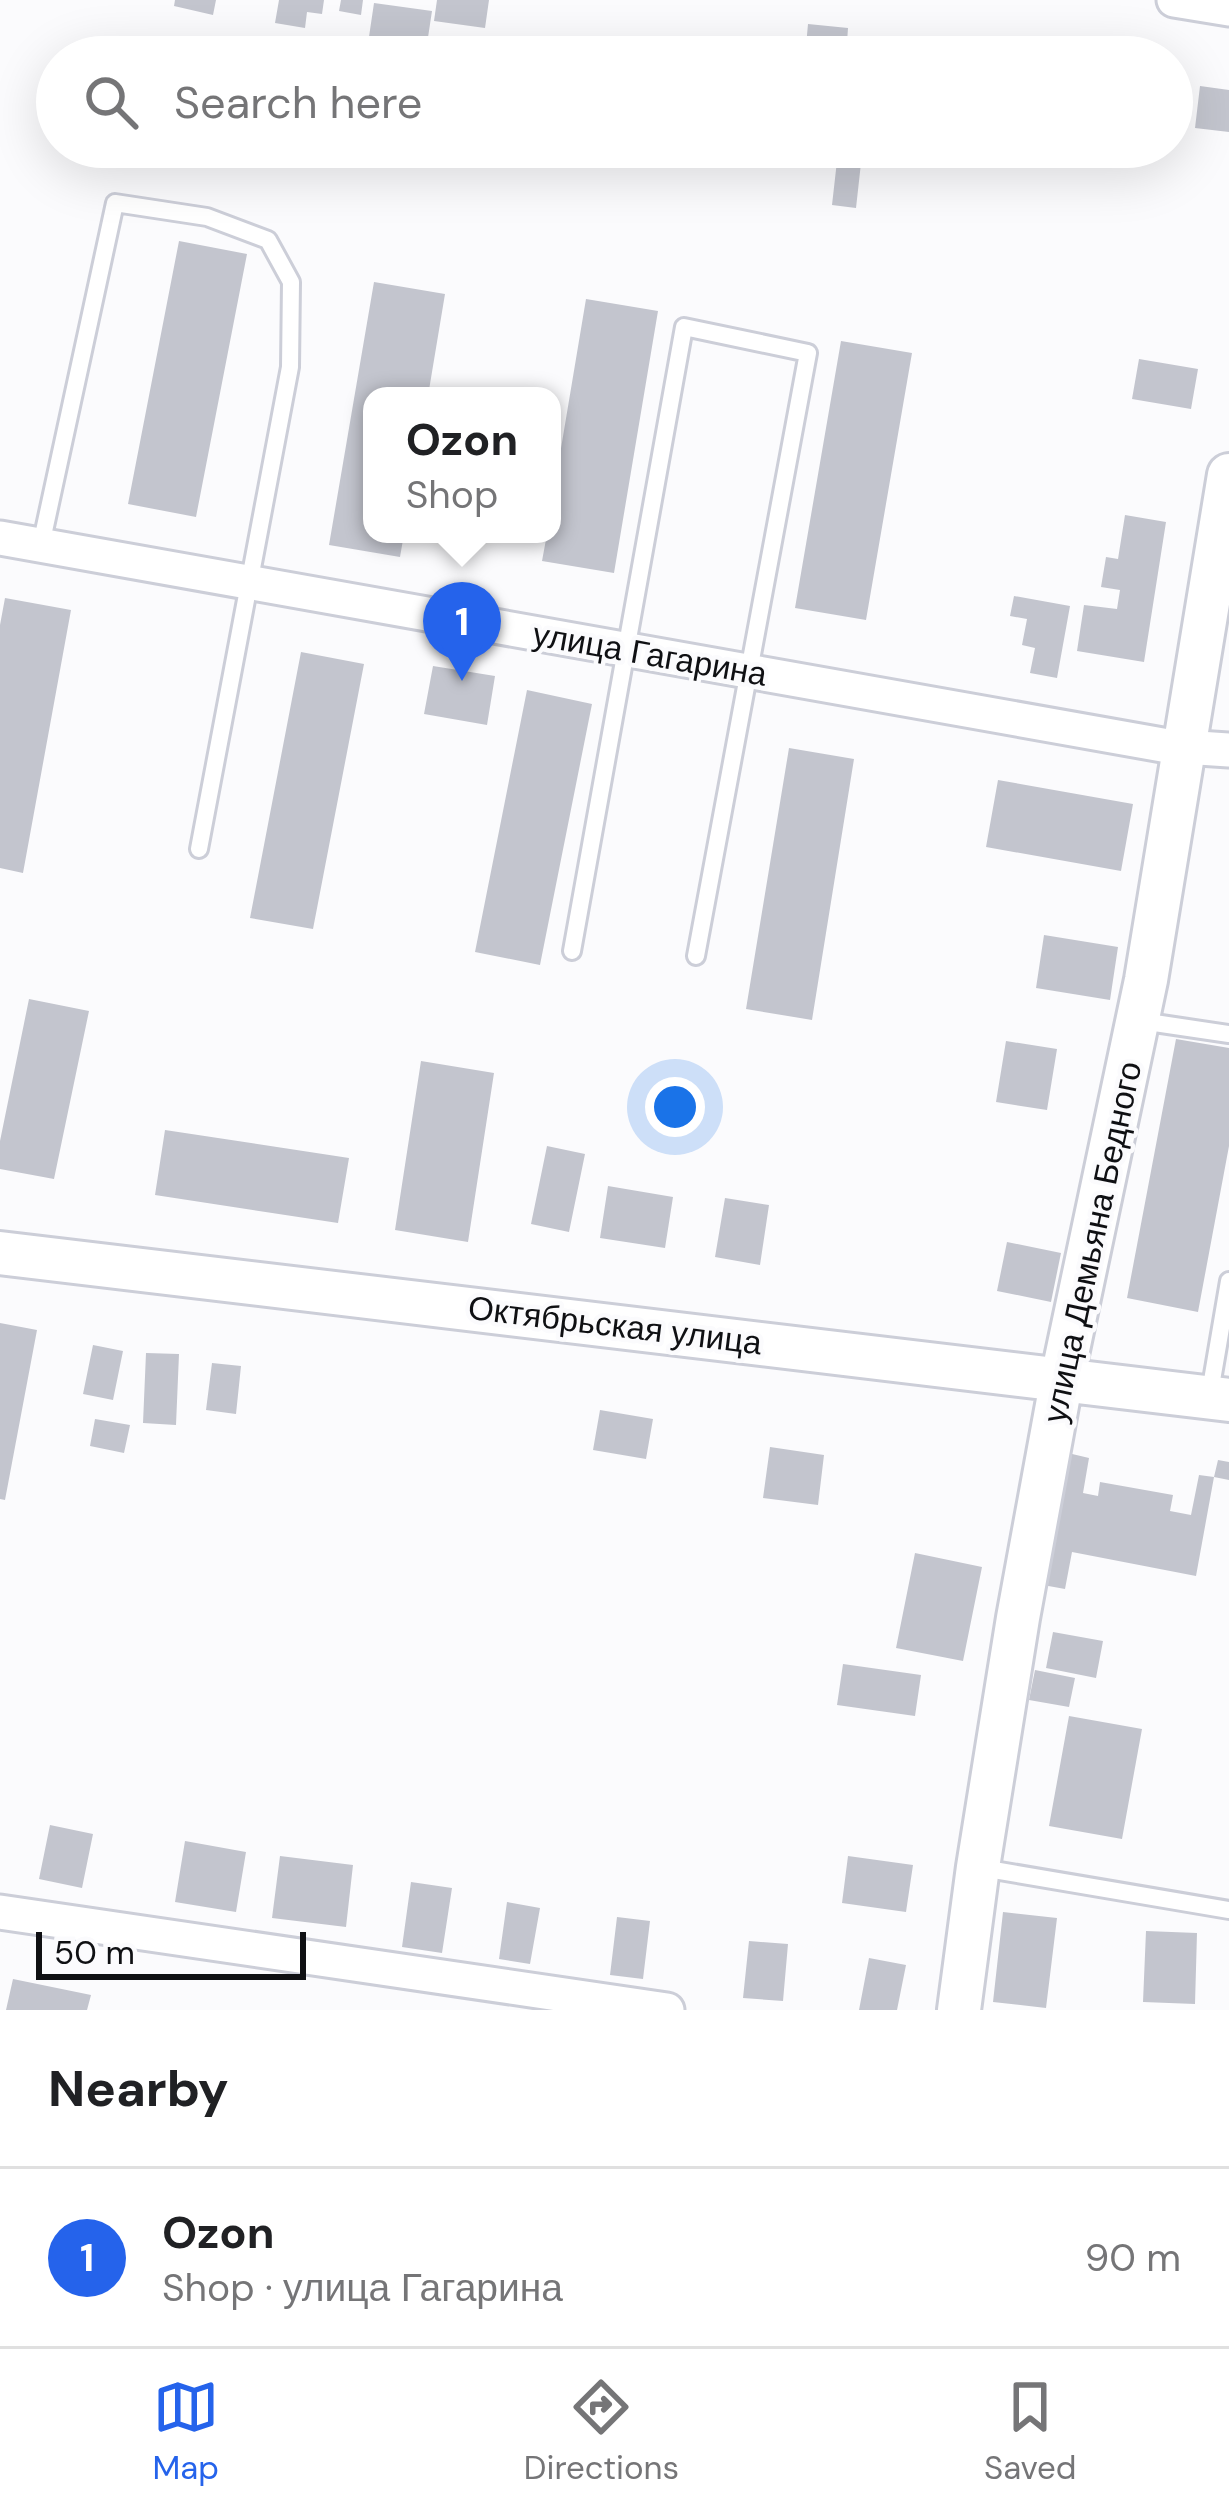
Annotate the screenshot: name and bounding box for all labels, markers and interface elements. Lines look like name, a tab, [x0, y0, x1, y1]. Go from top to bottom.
search box	[36, 36, 1193, 168]
icon: search	[78, 69, 144, 135]
text: Search here	[174, 73, 422, 132]
popup	[363, 387, 561, 543]
text: Ozon	[406, 410, 518, 469]
text: Shop	[406, 469, 498, 520]
pin: 1	[423, 582, 501, 681]
street label: улица Гагарина	[530, 612, 771, 696]
street label: улица Демьяна Бедного	[1033, 1058, 1151, 1426]
your location	[645, 1077, 705, 1137]
street label: Октябрьская улица	[466, 1286, 765, 1364]
scale bar	[36, 1926, 306, 1979]
text: 50 m	[54, 1931, 135, 1974]
text: Nearby	[48, 2055, 229, 2122]
text: Ozon	[162, 2203, 275, 2262]
text: 1	[80, 2232, 94, 2283]
text: 90 m	[1085, 2232, 1181, 2283]
text: Shop · улица Гагарина	[162, 2262, 563, 2313]
tab: Map	[152, 2374, 219, 2489]
tab: Directions	[524, 2374, 679, 2489]
tab: Saved	[984, 2374, 1077, 2489]

